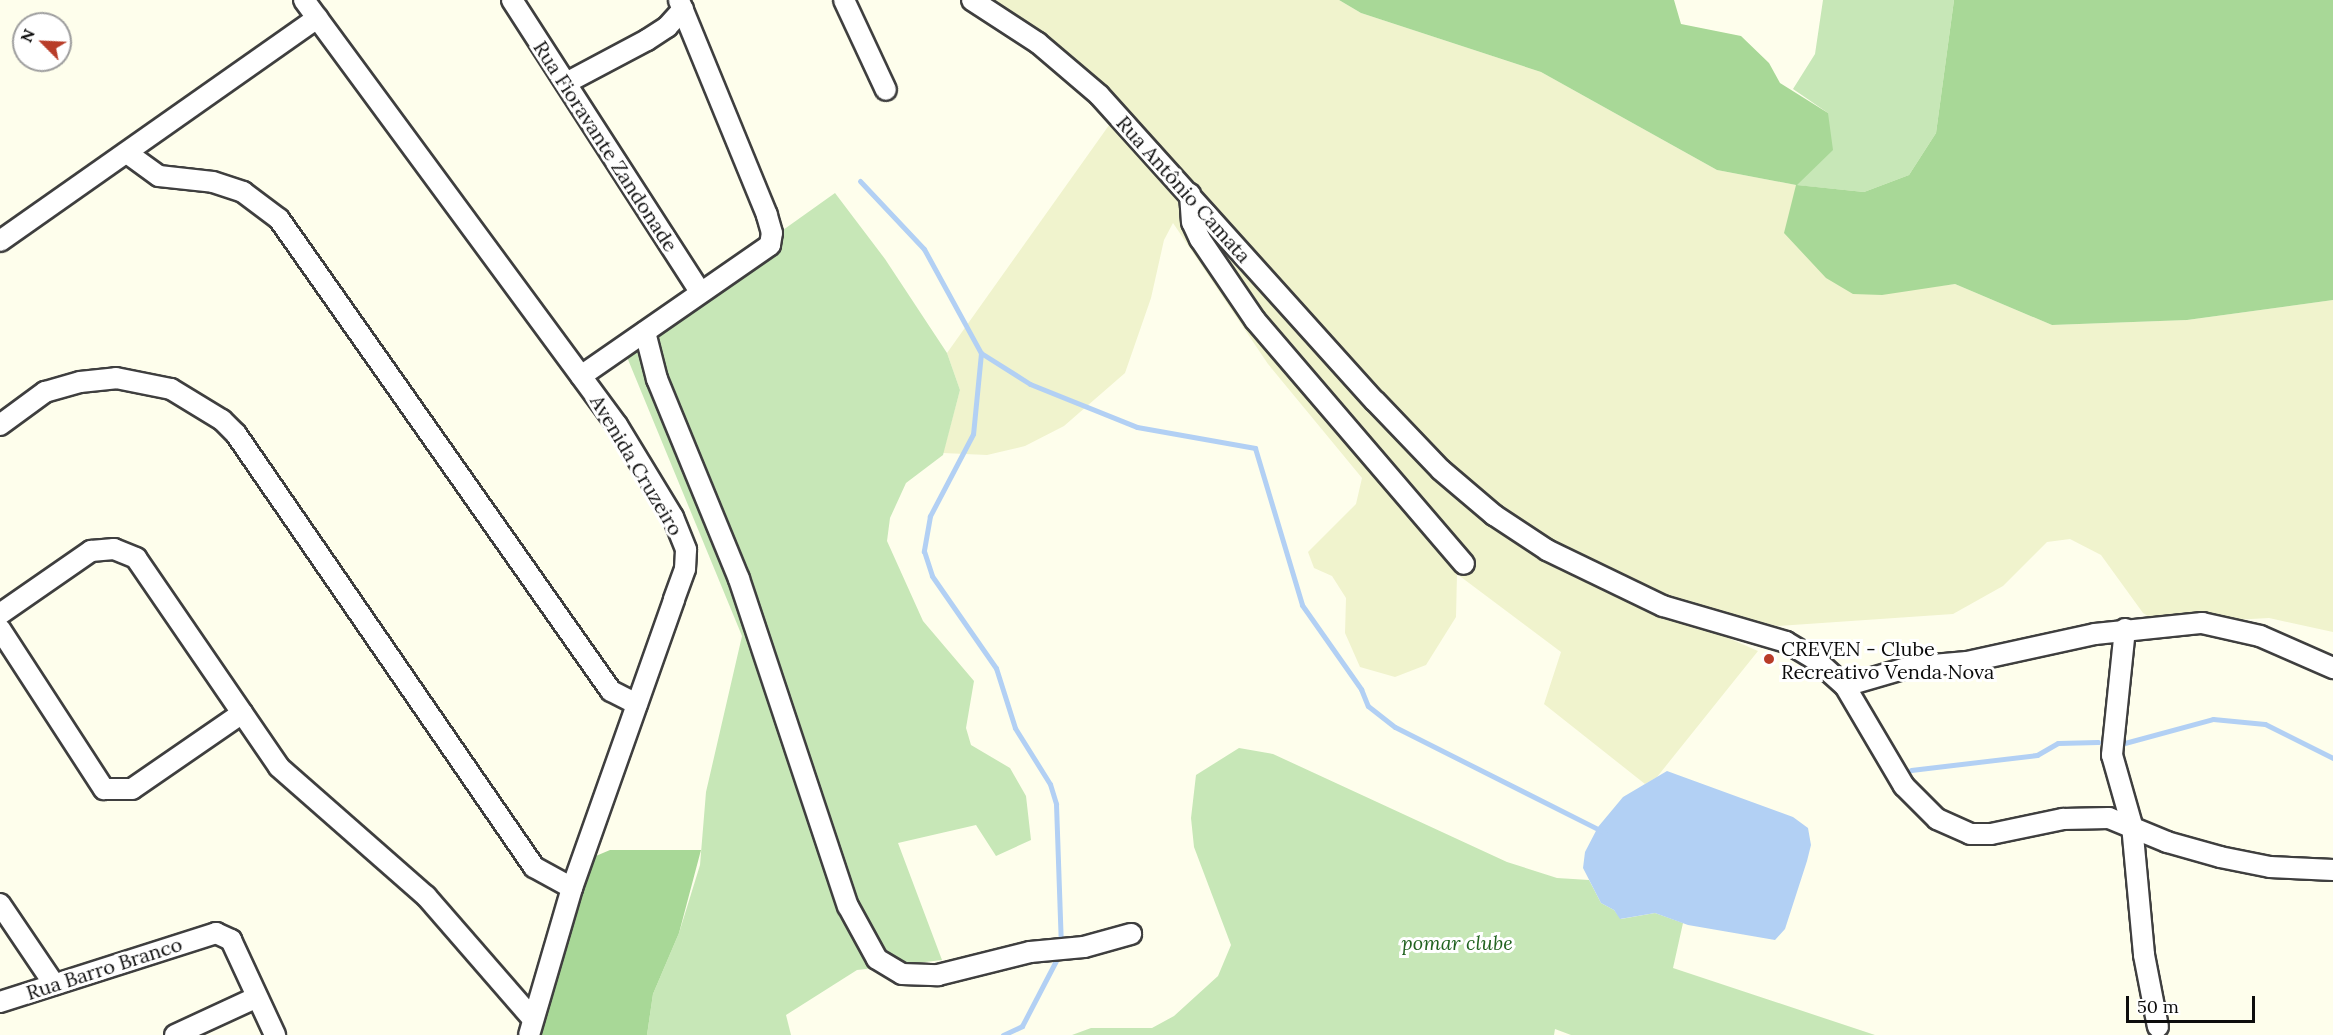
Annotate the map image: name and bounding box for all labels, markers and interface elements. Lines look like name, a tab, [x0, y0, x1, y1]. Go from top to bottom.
north arrow	[12, 12, 72, 72]
text: N	[16, 26, 39, 45]
street label: Rua Fioravante Zandonade	[529, 36, 683, 256]
street label: Rua Antônio Camata	[1112, 111, 1256, 267]
street label: Avenida Cruzeiro	[586, 390, 688, 540]
place label: CREVEN - Clube Recreativo Venda Nova	[1781, 636, 1994, 683]
marker: CREVEN - Clube Recreativo Venda Nova	[1762, 652, 1776, 666]
park label: pomar clube	[1401, 930, 1513, 954]
street label: Rua Barro Branco	[23, 931, 185, 1005]
scale bar	[2129, 984, 2258, 1022]
text: 50 m	[2137, 995, 2179, 1018]

